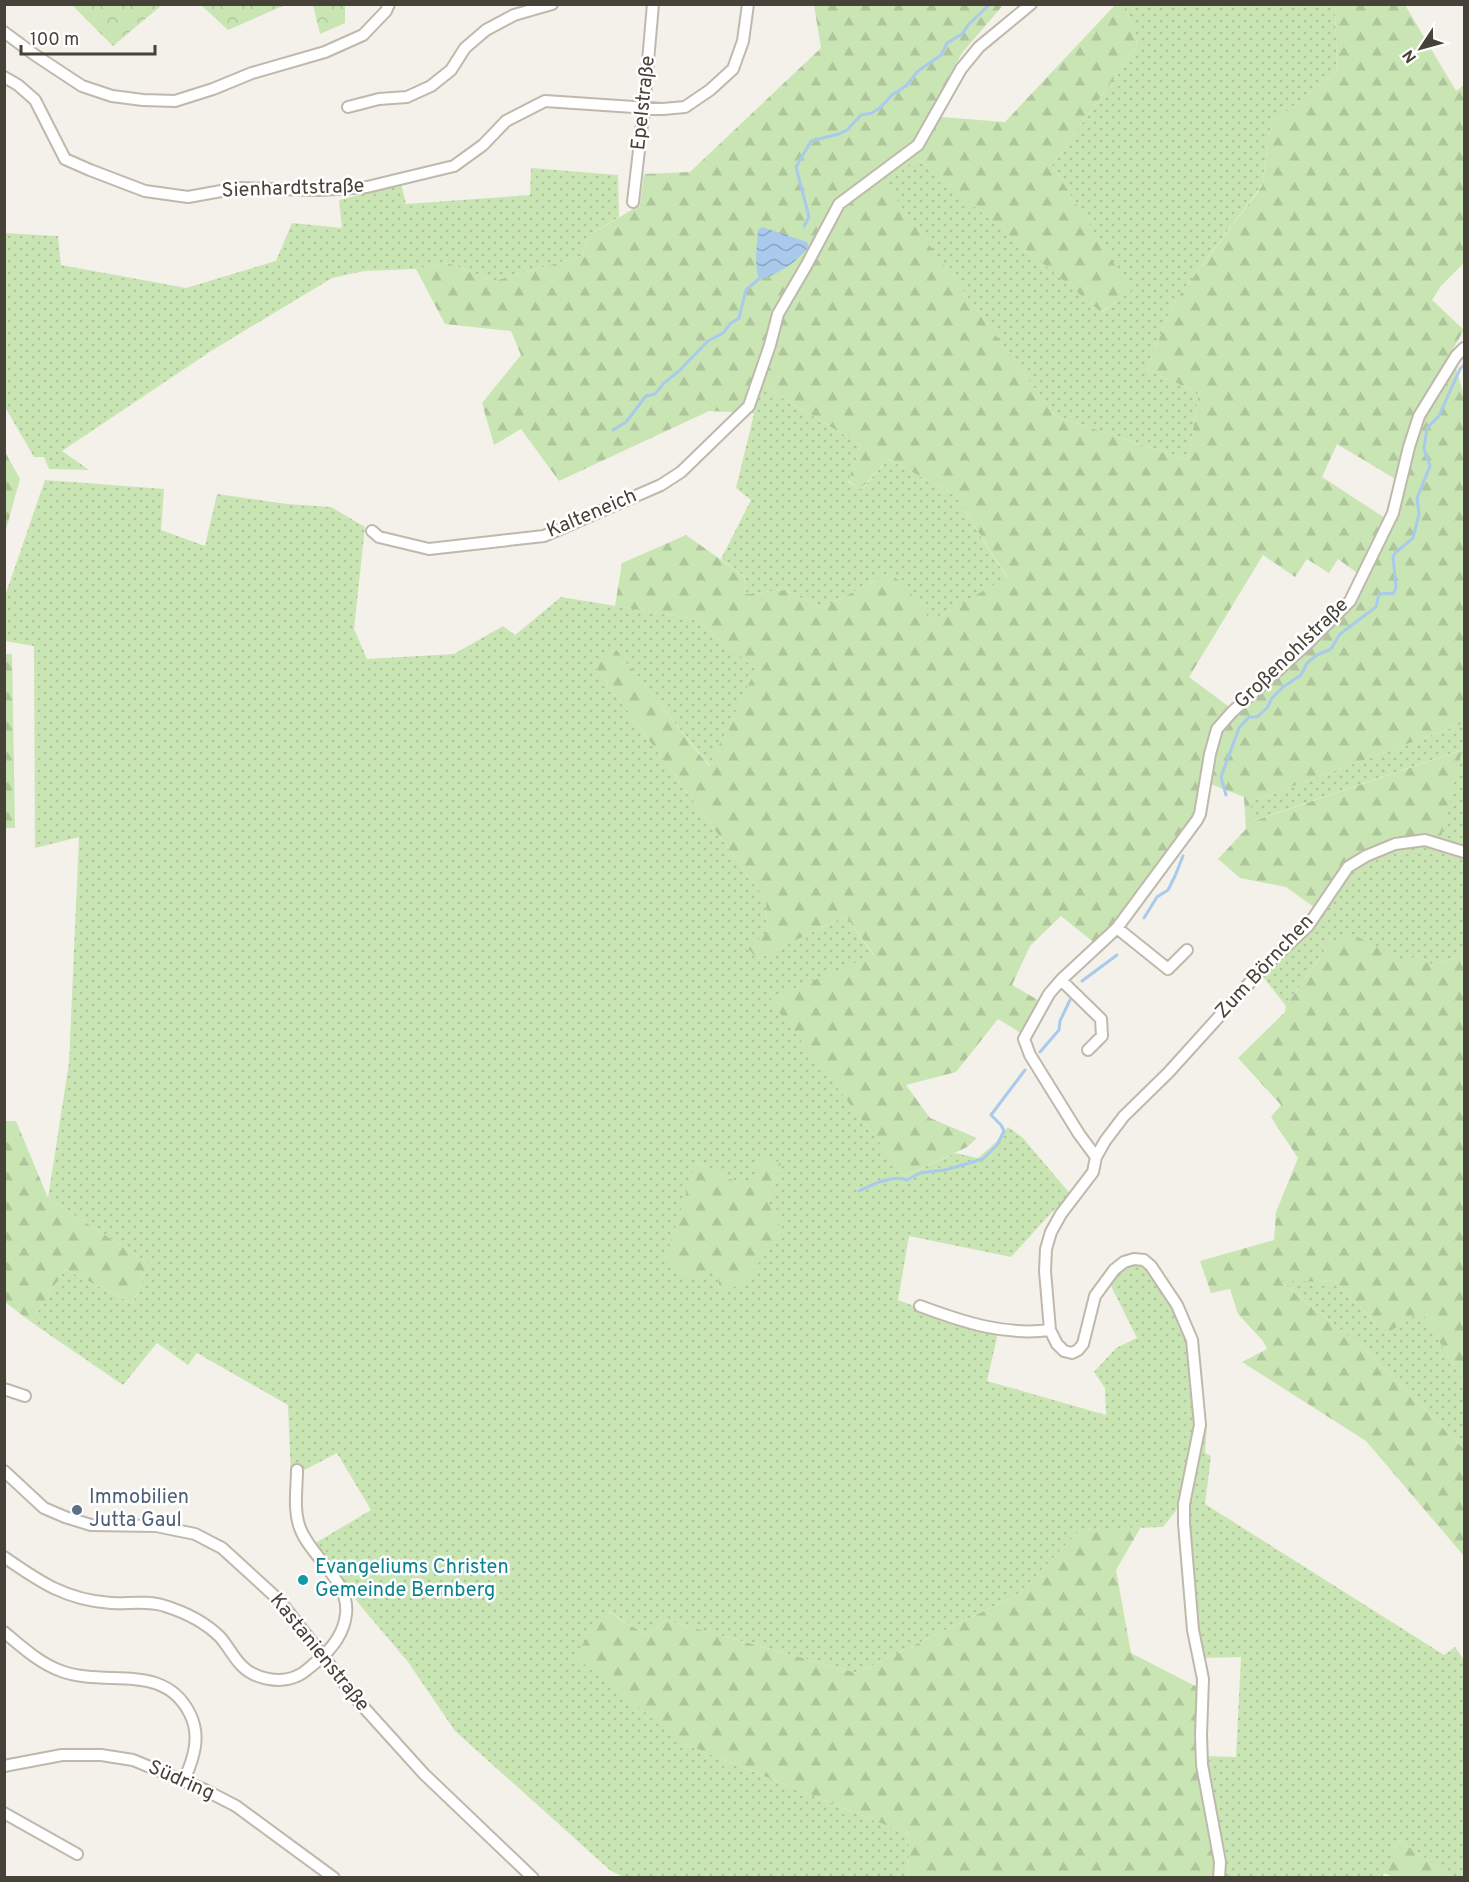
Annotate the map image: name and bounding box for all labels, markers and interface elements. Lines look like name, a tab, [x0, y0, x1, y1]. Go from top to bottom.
scale bar	[21, 18, 154, 56]
north arrow	[1391, 18, 1451, 78]
text: 100 m	[30, 29, 79, 52]
text: N	[1399, 45, 1422, 66]
street label: Epelstraße	[626, 54, 662, 152]
street label: Sienhardtstraße	[221, 174, 365, 204]
street label: Kalteneich	[543, 483, 641, 545]
street label: Großenohlstraße	[1229, 593, 1355, 715]
street label: Zum Börnchen	[1210, 909, 1320, 1025]
place label: Immobilien Jutta Gaul	[89, 1485, 189, 1534]
marker: Immobilien Jutta Gaul	[70, 1503, 84, 1517]
place label: Evangeliums Christen Gemeinde Bernberg	[315, 1555, 509, 1604]
marker: Evangeliums Christen Gemeinde Bernberg	[296, 1573, 310, 1587]
street label: Kastanienstraße	[263, 1588, 375, 1718]
street label: Südring	[144, 1755, 218, 1807]

